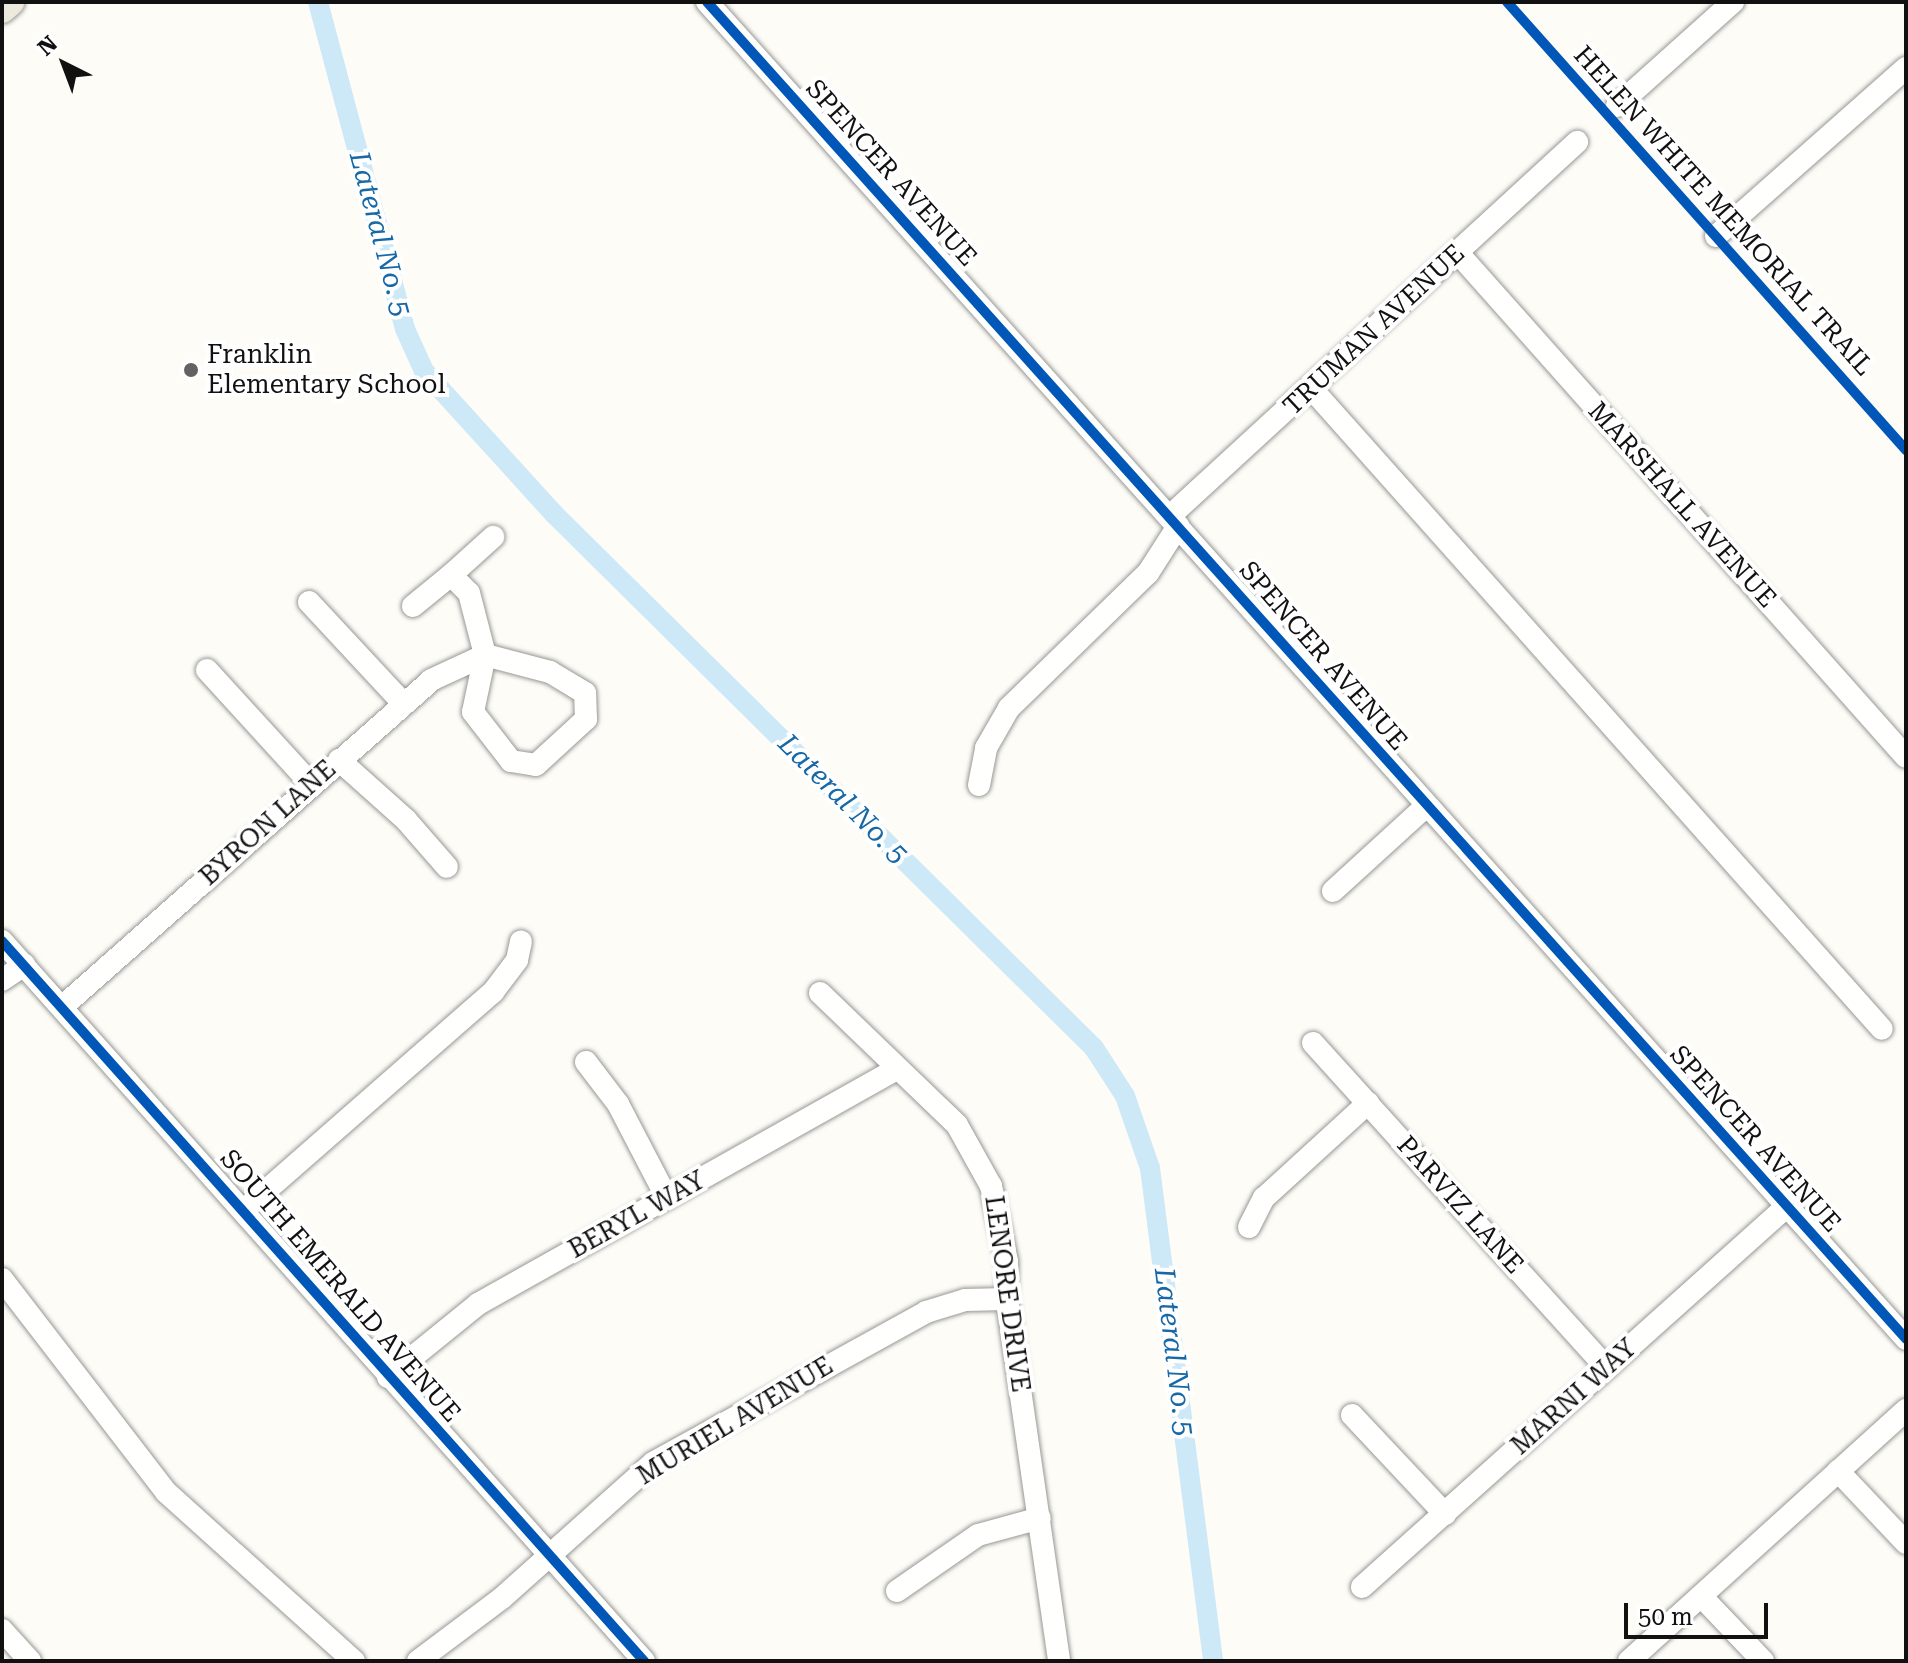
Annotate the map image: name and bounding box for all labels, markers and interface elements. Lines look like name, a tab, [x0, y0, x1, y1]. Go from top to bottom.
north arrow	[24, 24, 104, 104]
text: N	[33, 31, 62, 61]
street label: HELEN WHITE MEMORIAL TRAIL	[1567, 40, 1879, 382]
street label: SPENCER AVENUE	[799, 73, 983, 273]
water label: Lateral No. 5	[342, 148, 418, 320]
street label: TRUMAN AVENUE	[1277, 238, 1471, 422]
place label: Franklin Elementary School	[207, 339, 445, 400]
marker: Franklin Elementary School	[182, 361, 200, 379]
street label: MARSHALL AVENUE	[1582, 396, 1782, 614]
street label: SPENCER AVENUE	[1232, 555, 1414, 757]
water label: Lateral No. 5	[771, 727, 915, 871]
street label: BYRON LANE	[193, 754, 343, 892]
street label: SPENCER AVENUE	[1663, 1039, 1847, 1239]
street label: PARVIZ LANE	[1390, 1130, 1530, 1280]
street label: SOUTH EMERALD AVENUE	[213, 1144, 467, 1428]
street label: BERYL WAY	[563, 1165, 711, 1265]
street label: LENORE DRIVE	[978, 1194, 1036, 1394]
water label: Lateral No. 5	[1147, 1266, 1201, 1438]
street label: MARNI WAY	[1505, 1333, 1643, 1461]
street label: MURIEL AVENUE	[631, 1350, 839, 1492]
scale bar	[1628, 1587, 1772, 1637]
text: 50 m	[1638, 1603, 1693, 1631]

